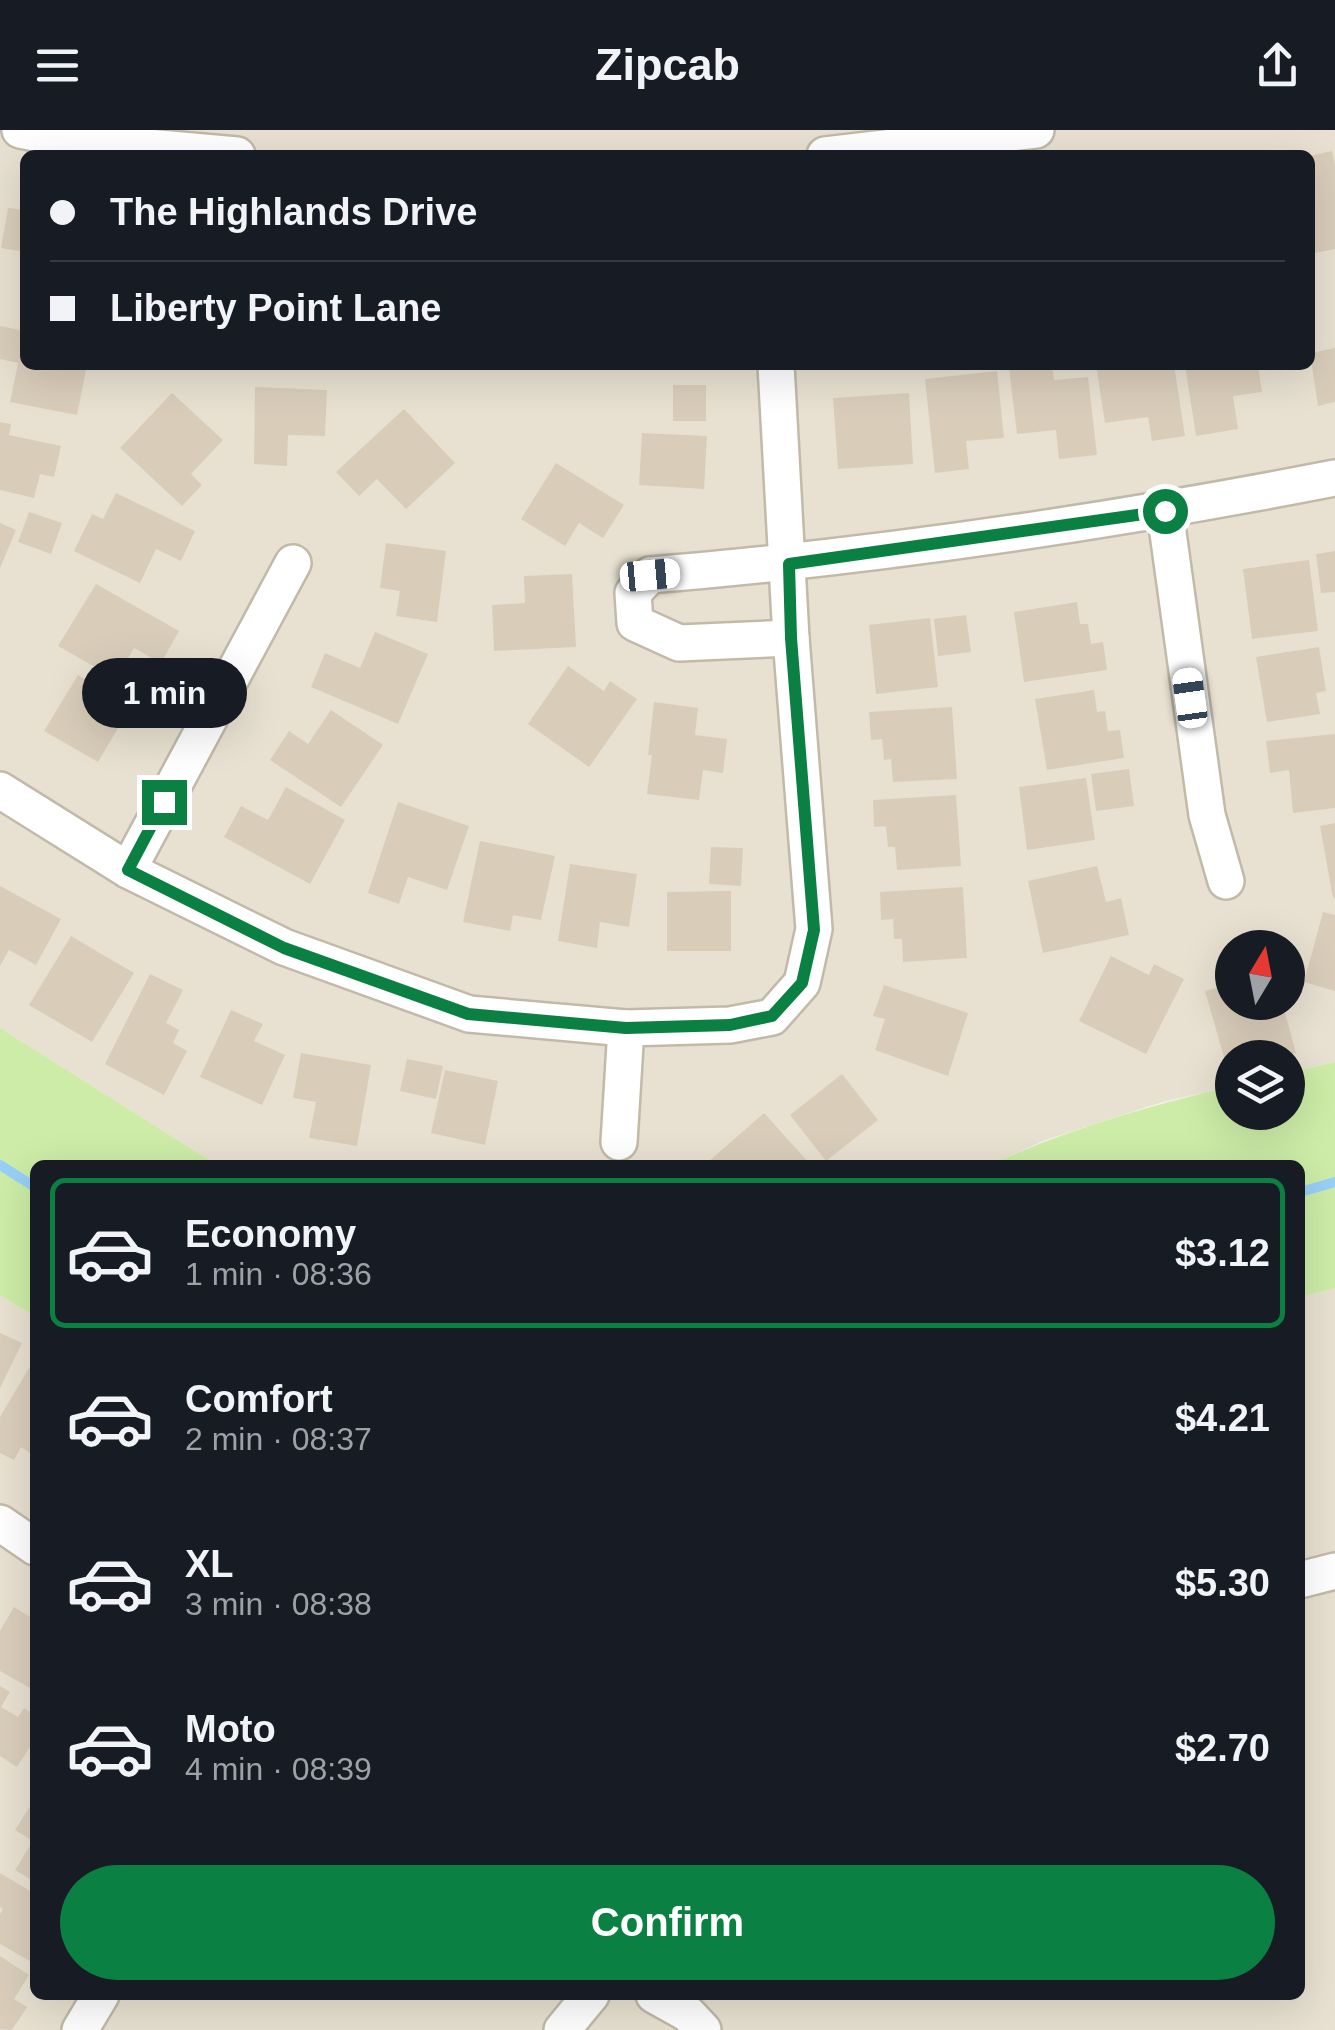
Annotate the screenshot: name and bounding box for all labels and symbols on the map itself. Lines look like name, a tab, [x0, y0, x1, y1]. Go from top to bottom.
route start	[1143, 489, 1188, 534]
car	[619, 557, 681, 593]
callout: 1 min	[81, 657, 246, 727]
car	[1171, 666, 1209, 730]
route end	[142, 780, 187, 825]
north arrow	[1215, 930, 1305, 1020]

